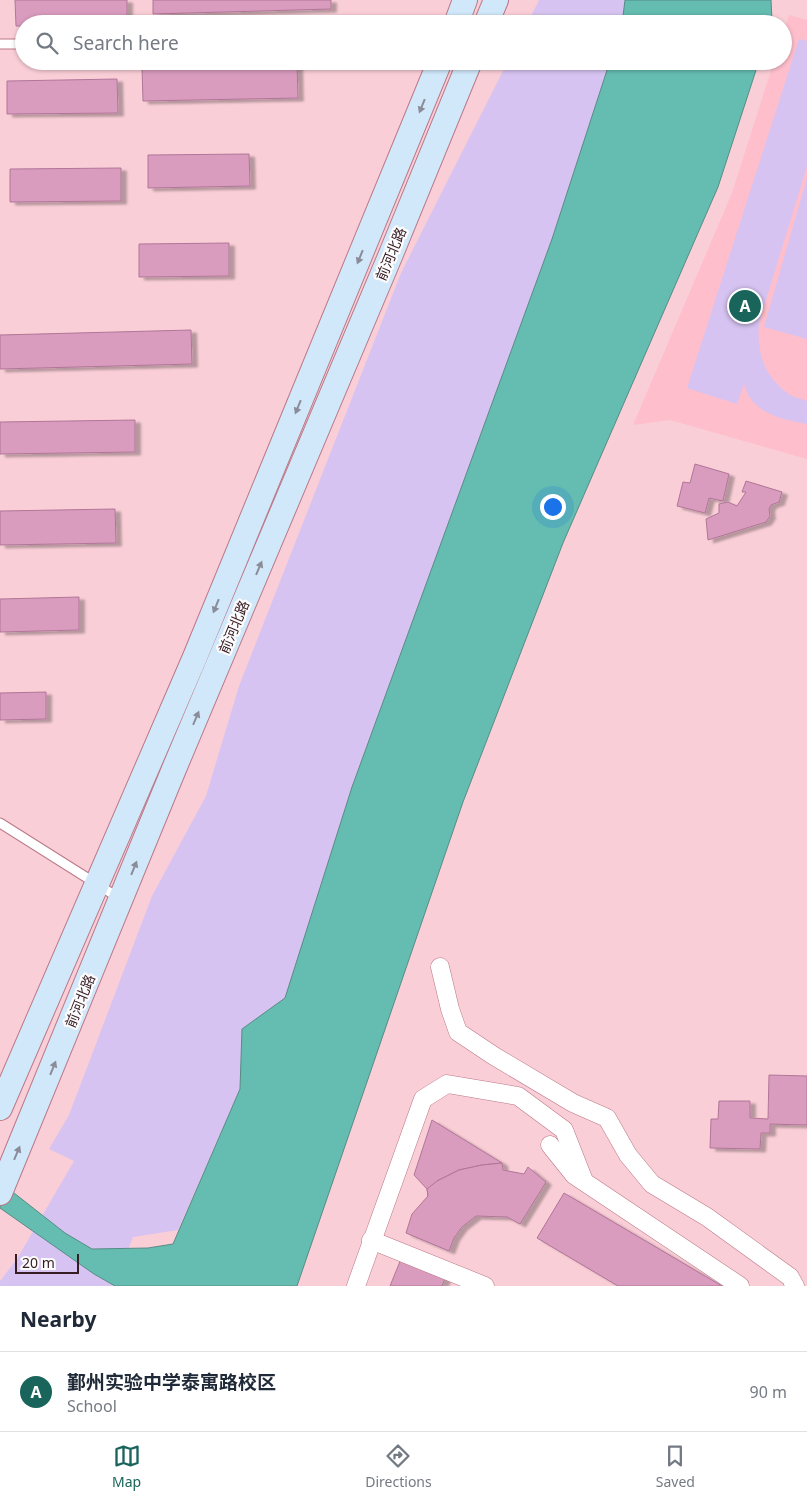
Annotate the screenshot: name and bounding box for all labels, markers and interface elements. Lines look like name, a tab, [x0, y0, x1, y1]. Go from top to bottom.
search box	[15, 15, 792, 70]
icon: search	[33, 29, 61, 57]
text: Search here	[73, 30, 179, 56]
one-way arrow	[417, 99, 425, 113]
street label: 前河北路	[371, 224, 410, 283]
one-way arrow	[356, 250, 364, 265]
pin: A	[729, 287, 761, 325]
one-way arrow	[294, 400, 302, 415]
your location	[540, 494, 566, 520]
one-way arrow	[255, 561, 263, 575]
street label: 前河北路	[214, 597, 253, 656]
one-way arrow	[212, 599, 220, 613]
one-way arrow	[192, 711, 200, 725]
one-way arrow	[131, 861, 138, 876]
street label: 前河北路	[60, 971, 99, 1030]
one-way arrow	[50, 1060, 57, 1075]
one-way arrow	[14, 1146, 22, 1160]
scale bar	[15, 1251, 79, 1274]
text: 20 m	[22, 1253, 55, 1272]
text: Nearby	[20, 1305, 96, 1333]
text: 鄞州实验中学泰寓路校区	[67, 1369, 276, 1395]
text: A	[30, 1381, 42, 1403]
text: 90 m	[750, 1381, 787, 1403]
text: School	[67, 1395, 117, 1417]
tab: Map	[112, 1442, 141, 1491]
tab: Directions	[365, 1442, 432, 1491]
tab: Saved	[656, 1442, 695, 1491]

